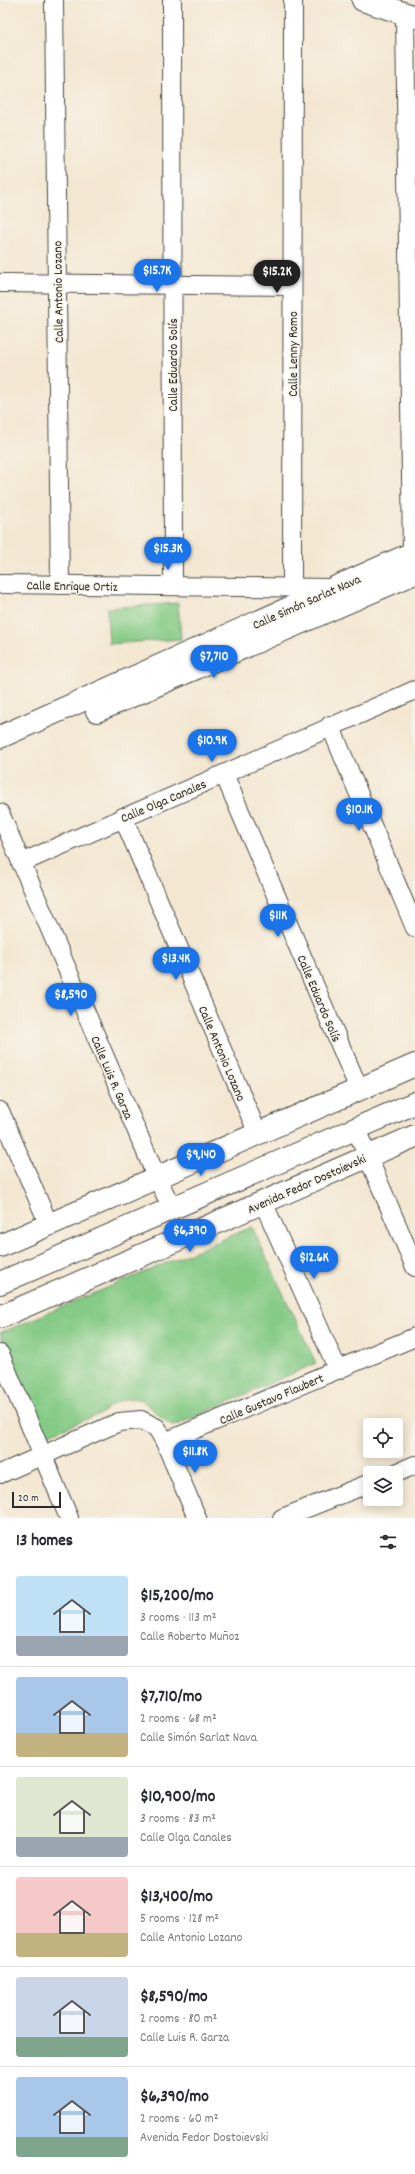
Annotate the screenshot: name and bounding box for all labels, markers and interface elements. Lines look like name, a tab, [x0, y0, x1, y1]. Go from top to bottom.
street label: Calle Antonio Lozano	[49, 241, 70, 343]
pin: $15.7K	[124, 259, 190, 293]
pin: $15.2K	[244, 260, 310, 294]
text: $15.7K	[143, 262, 171, 281]
text: $15.2K	[262, 263, 292, 282]
street label: Calle Lenny Romo	[285, 311, 304, 397]
street label: Calle Eduardo Solís	[165, 318, 184, 412]
pin: $15.3K	[135, 537, 201, 571]
text: $15.3K	[153, 540, 183, 559]
street label: Calle Simón Sarlat Nava	[250, 570, 365, 636]
street label: Calle Enrique Ortiz	[26, 577, 118, 598]
pin: $7,710	[181, 645, 247, 679]
text: $7,710	[200, 648, 228, 667]
pin: $10.9K	[179, 729, 245, 763]
text: $10.9K	[197, 732, 227, 751]
street label: Calle Olga Canales	[118, 776, 210, 829]
pin: $10.1K	[326, 798, 392, 832]
text: $10.1K	[345, 801, 373, 820]
pin: $11K	[254, 904, 302, 938]
text: $11K	[269, 907, 287, 926]
pin: $13.4K	[143, 947, 209, 981]
text: $13.4K	[162, 950, 190, 969]
street label: Calle Eduardo Solís	[291, 952, 345, 1046]
pin: $8,590	[38, 983, 104, 1017]
text: $8,590	[54, 986, 88, 1005]
street label: Calle Antonio Lozano	[192, 1003, 249, 1105]
street label: Calle Luis R. Garza	[85, 1033, 137, 1124]
pin: $9,140	[168, 1143, 234, 1177]
text: $9,140	[186, 1146, 216, 1165]
street label: Avenida Fedor Dostoievski	[245, 1150, 370, 1220]
pin: $6,390	[157, 1219, 223, 1253]
text: $6,390	[173, 1222, 207, 1241]
pin: $12.6K	[281, 1246, 347, 1280]
text: $12.6K	[299, 1249, 329, 1268]
street label: Calle Gustavo Flaubert	[217, 1370, 327, 1431]
map controls	[363, 1418, 403, 1506]
button: locate	[363, 1418, 403, 1458]
pin: $11.8K	[162, 1440, 228, 1474]
text: $11.8K	[182, 1443, 208, 1462]
button: layers	[363, 1466, 403, 1506]
scale bar	[12, 1490, 61, 1509]
text: 20 m	[18, 1491, 39, 1507]
text: 13 homes	[16, 1530, 73, 1554]
icon: filters	[377, 1531, 399, 1553]
text: $15,200/mo	[140, 1585, 214, 1609]
icon: home	[48, 1592, 96, 1640]
text: 3 rooms · 113 m²	[140, 1609, 217, 1628]
text: Calle Roberto Muñoz	[140, 1628, 239, 1647]
text: $7,710/mo	[140, 1686, 202, 1710]
icon: home	[48, 1693, 96, 1741]
text: 2 rooms · 68 m²	[140, 1710, 217, 1729]
text: Calle Simón Sarlat Nava	[140, 1729, 257, 1748]
text: $10,900/mo	[140, 1786, 215, 1810]
icon: home	[48, 1793, 96, 1841]
text: 3 rooms · 83 m²	[140, 1810, 216, 1829]
text: Calle Olga Canales	[140, 1829, 232, 1848]
text: $13,400/mo	[140, 1886, 213, 1910]
icon: home	[48, 1893, 96, 1941]
text: 5 rooms · 128 m²	[140, 1910, 219, 1929]
text: Calle Antonio Lozano	[140, 1929, 242, 1948]
text: $8,590/mo	[140, 1986, 208, 2010]
icon: home	[48, 1993, 96, 2041]
text: 2 rooms · 80 m²	[140, 2010, 217, 2029]
text: Calle Luis R. Garza	[140, 2029, 229, 2048]
text: $6,390/mo	[140, 2086, 209, 2110]
icon: home	[48, 2093, 96, 2141]
text: 2 rooms · 60 m²	[140, 2110, 218, 2129]
text: Avenida Fedor Dostoievski	[140, 2129, 268, 2148]

